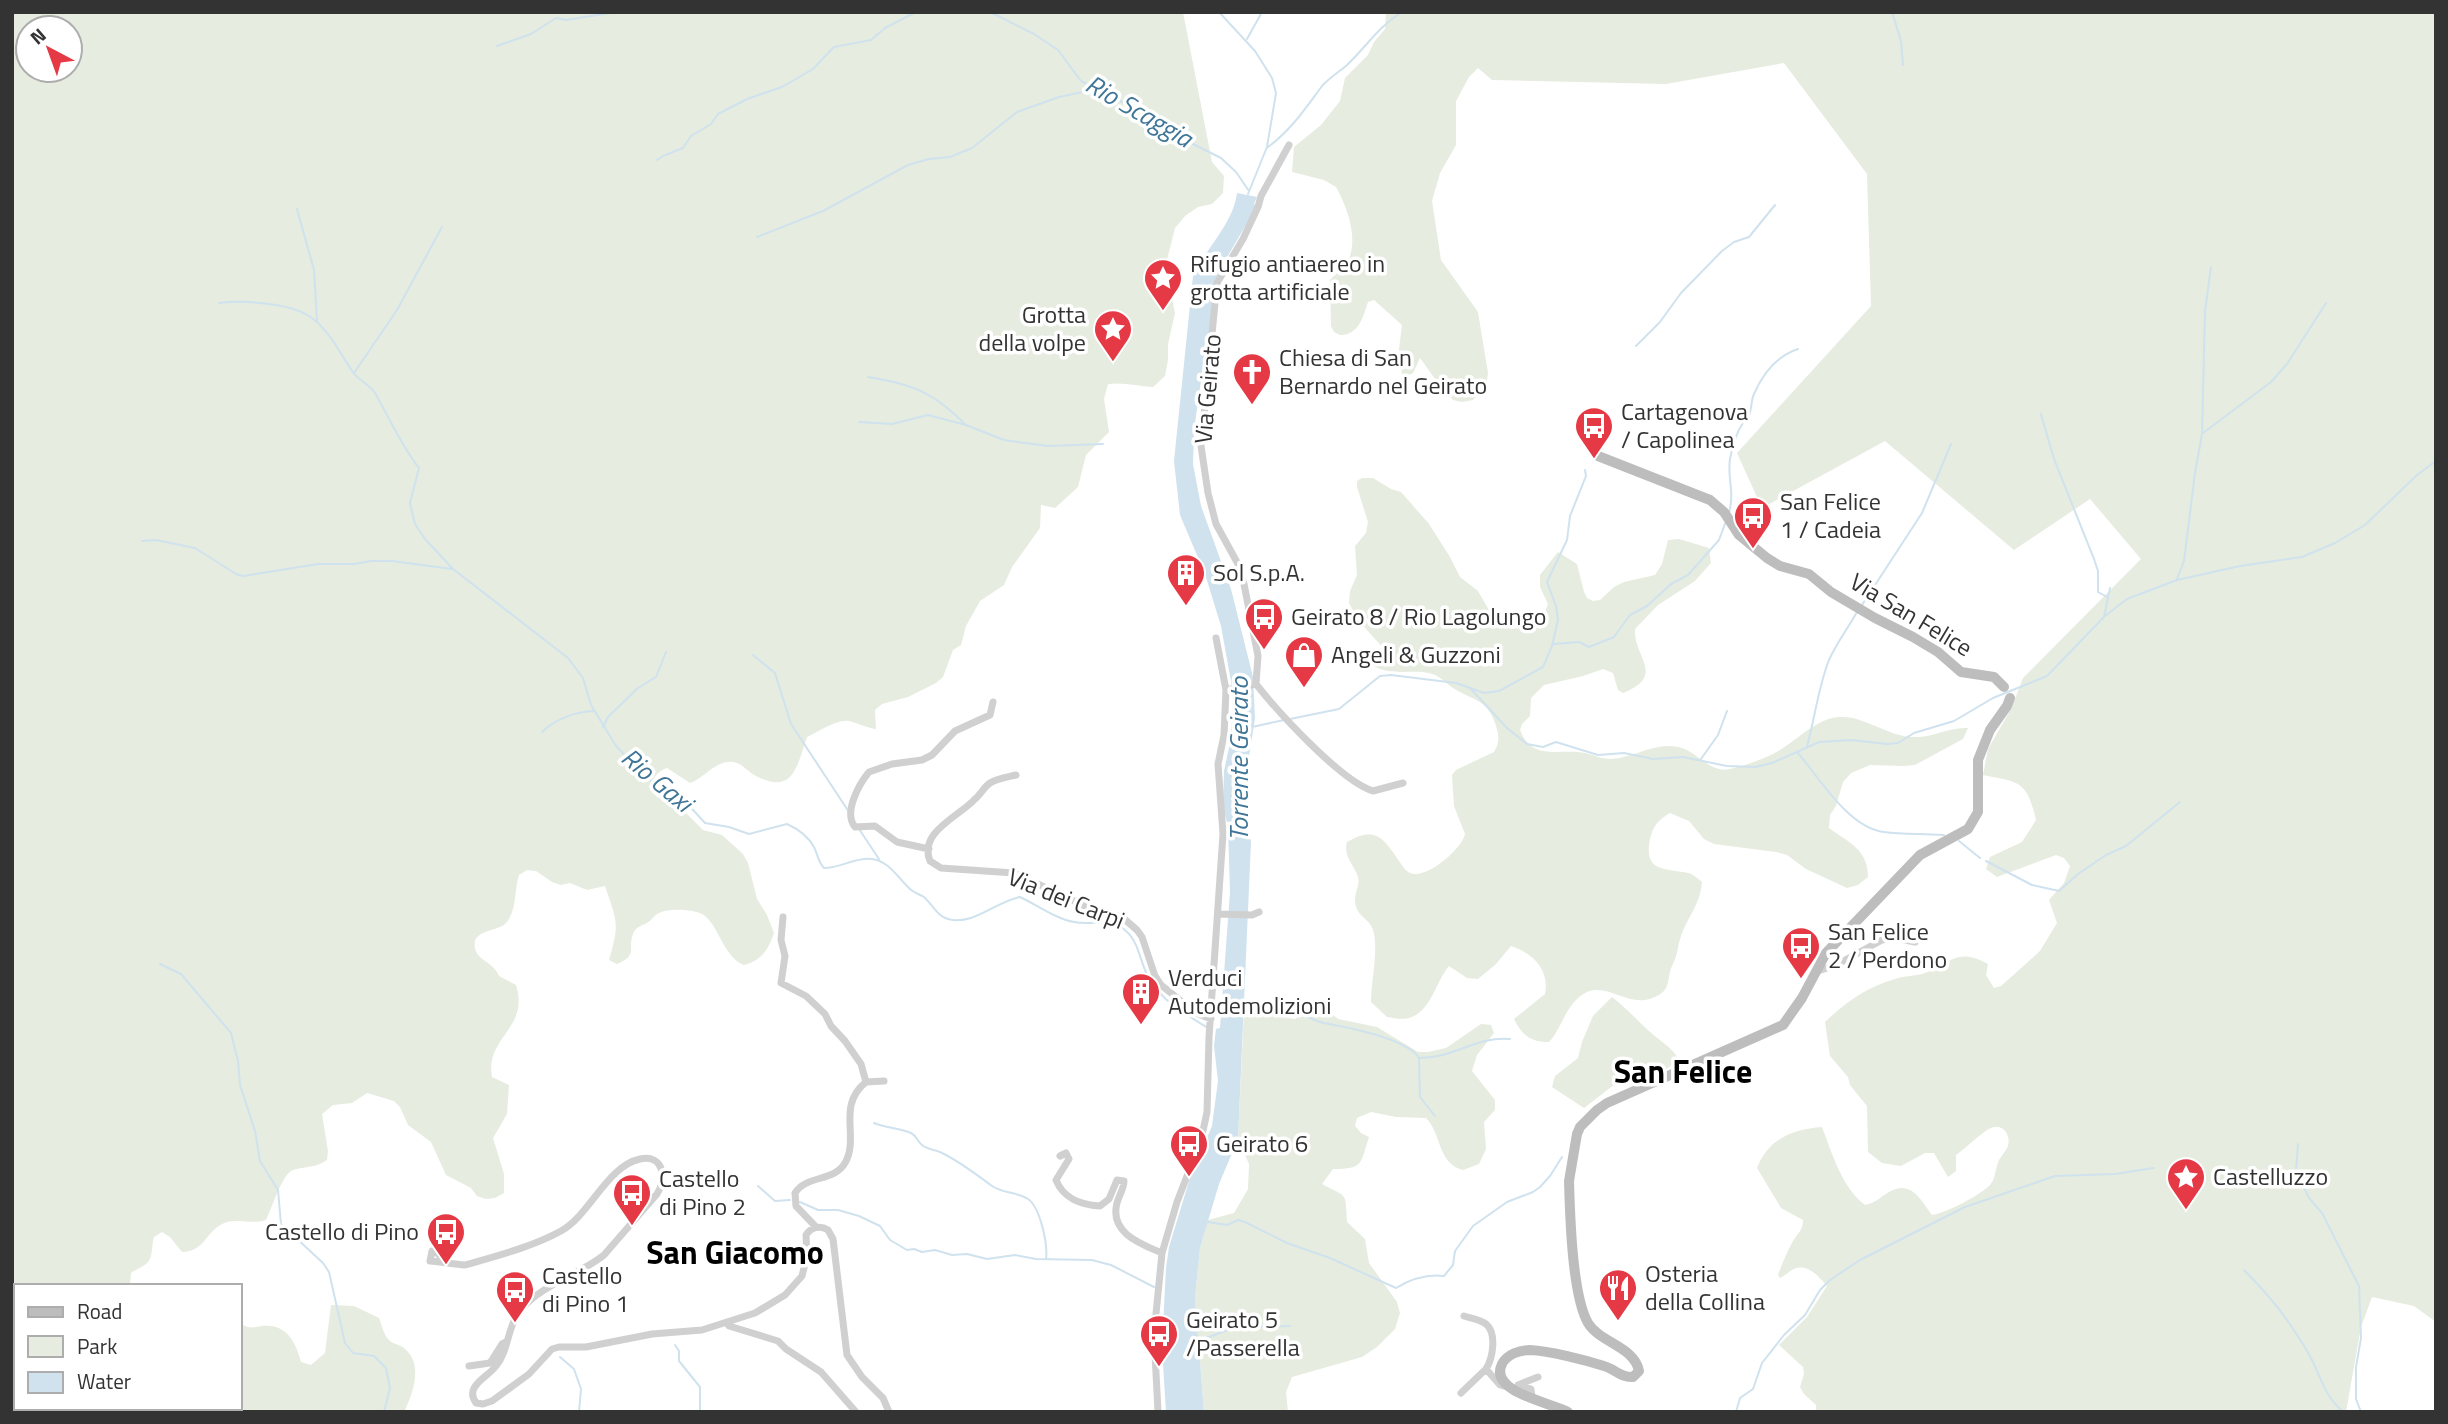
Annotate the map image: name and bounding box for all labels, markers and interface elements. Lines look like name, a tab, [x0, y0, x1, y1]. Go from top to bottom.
north arrow	[14, 14, 84, 84]
text: N	[23, 21, 52, 51]
water label: Rio Scaggia	[1079, 64, 1202, 158]
place label: Rifugio antiaereo in grotta artificiale	[1190, 245, 1385, 309]
place icon: Rifugio antiaereo in grotta artificiale	[1142, 257, 1184, 312]
place label: Grotta della volpe	[978, 296, 1086, 360]
place icon: Grotta della volpe	[1092, 308, 1134, 363]
street label: Via Geirato	[1184, 332, 1230, 445]
place label: Chiesa di San Bernardo nel Geirato	[1279, 339, 1487, 403]
church icon: Chiesa di San Bernardo nel Geirato	[1231, 351, 1273, 406]
place label: Cartagenova / Capolinea	[1621, 393, 1748, 457]
bus stop icon: Cartagenova / Capolinea	[1573, 405, 1615, 460]
place label: San Felice 1 / Cadeia	[1780, 483, 1881, 547]
bus stop icon: San Felice 1 / Cadeia	[1732, 495, 1774, 550]
building icon: Sol S.p.A.	[1165, 552, 1207, 607]
place label: Sol S.p.A.	[1213, 554, 1305, 590]
street label: Via San Felice	[1843, 563, 1980, 665]
bus stop icon: Geirato 8 / Rio Lagolungo	[1243, 596, 1285, 651]
place label: Geirato 8 / Rio Lagolungo	[1291, 598, 1546, 634]
shop icon: Angeli & Guzzoni	[1283, 634, 1325, 689]
place label: Angeli & Guzzoni	[1331, 636, 1501, 672]
water label: Torrente Geirato	[1219, 676, 1258, 841]
water label: Rio Gaxi	[613, 738, 704, 823]
street label: Via dei Carpi	[1003, 858, 1130, 938]
place label: San Felice 2 / Perdono	[1828, 913, 1947, 977]
bus stop icon: San Felice 2 / Perdono	[1780, 925, 1822, 980]
place label: Verduci Autodemolizioni	[1168, 959, 1332, 1023]
building icon: Verduci Autodemolizioni	[1120, 971, 1162, 1026]
district label: San Felice	[1614, 1047, 1752, 1095]
bus stop icon: Geirato 6	[1168, 1123, 1210, 1178]
place label: Geirato 6	[1216, 1125, 1308, 1161]
place icon: Castelluzzo	[2165, 1156, 2207, 1211]
place label: Castelluzzo	[2213, 1158, 2328, 1194]
place label: Castello di Pino 2	[659, 1160, 746, 1224]
bus stop icon: Castello di Pino 2	[611, 1172, 653, 1227]
bus stop icon: Castello di Pino	[425, 1211, 467, 1266]
place label: Castello di Pino	[265, 1213, 419, 1249]
district label: San Giacomo	[646, 1228, 824, 1276]
place label: Osteria della Collina	[1645, 1255, 1765, 1319]
place label: Castello di Pino 1	[542, 1257, 629, 1321]
restaurant icon: Osteria della Collina	[1597, 1267, 1639, 1322]
bus stop icon: Castello di Pino 1	[494, 1269, 536, 1324]
legend	[14, 1284, 242, 1410]
text: Road	[77, 1295, 122, 1327]
place label: Geirato 5 /Passerella	[1186, 1301, 1300, 1365]
bus stop icon: Geirato 5 /Passerella	[1138, 1313, 1180, 1368]
text: Park	[77, 1330, 117, 1362]
text: Water	[77, 1365, 131, 1397]

